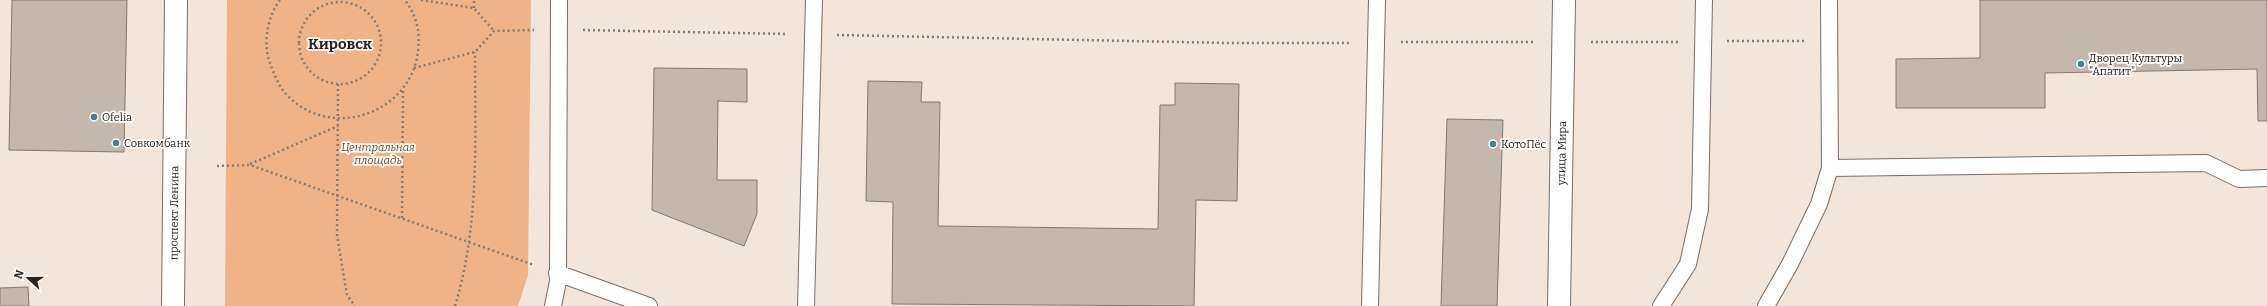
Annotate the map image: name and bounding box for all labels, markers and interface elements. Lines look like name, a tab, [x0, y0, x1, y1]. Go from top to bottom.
district label: Кировск	[308, 35, 373, 53]
place label: Дворец Культуры "Апатит"	[2089, 52, 2183, 78]
marker: Дворец Культуры "Апатит"	[2076, 59, 2086, 69]
place label: Ofelia	[102, 111, 132, 124]
marker: Ofelia	[89, 112, 99, 122]
street label: улица Мира	[1555, 121, 1569, 186]
place label: Совкомбанк	[124, 137, 191, 150]
marker: Совкомбанк	[111, 138, 121, 148]
place label: КотоПёс	[1501, 138, 1547, 151]
marker: КотоПёс	[1488, 139, 1498, 149]
park label: Центральная площадь	[341, 141, 415, 167]
street label: проспект Ленина	[167, 166, 181, 260]
north arrow	[8, 258, 48, 298]
text: N	[12, 268, 27, 281]

